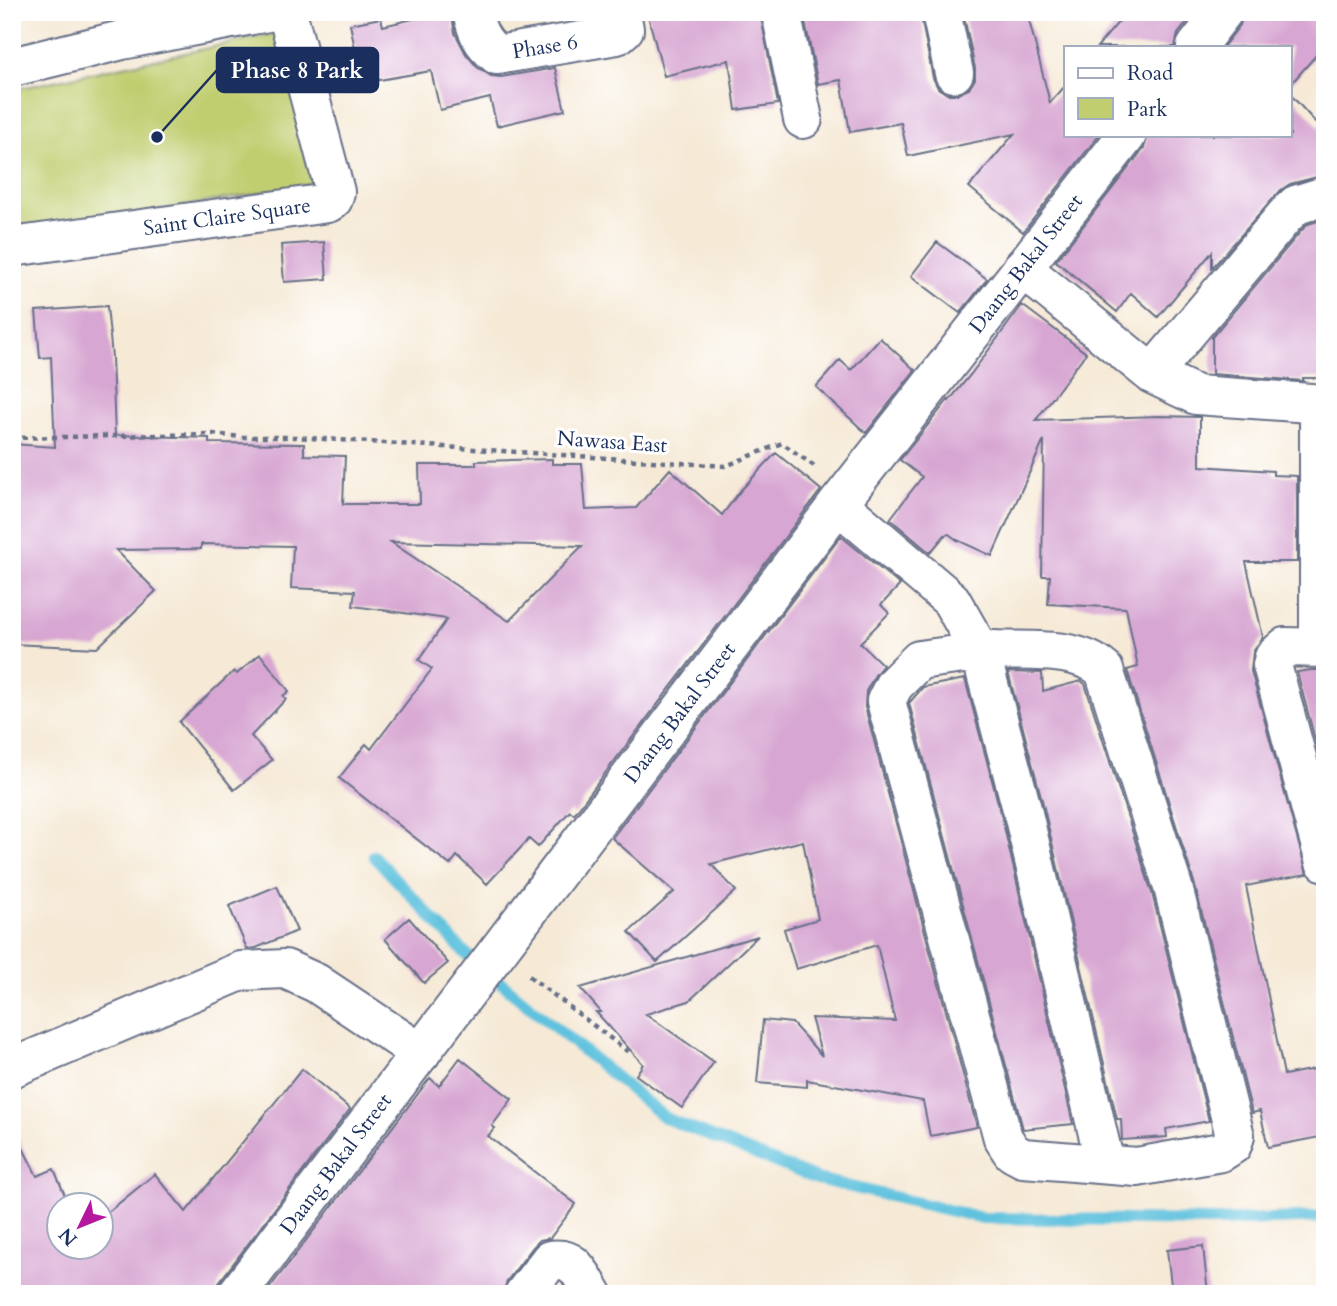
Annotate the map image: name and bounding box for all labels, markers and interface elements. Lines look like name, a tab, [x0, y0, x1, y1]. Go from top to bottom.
street label: Phase 6	[510, 28, 580, 66]
legend	[1064, 46, 1292, 136]
callout: Phase 8 Park	[217, 48, 378, 92]
text: Phase 8 Park	[231, 55, 364, 86]
text: Road	[1127, 59, 1173, 88]
text: Park	[1127, 95, 1168, 124]
street label: Daang Bakal Street	[962, 188, 1090, 340]
street label: Saint Claire Square	[142, 191, 312, 243]
street label: Nawasa East	[556, 424, 668, 460]
street label: Daang Bakal Street	[617, 636, 743, 790]
street label: Daang Bakal Street	[273, 1087, 399, 1241]
north arrow	[46, 1190, 116, 1260]
text: N	[53, 1222, 83, 1252]

